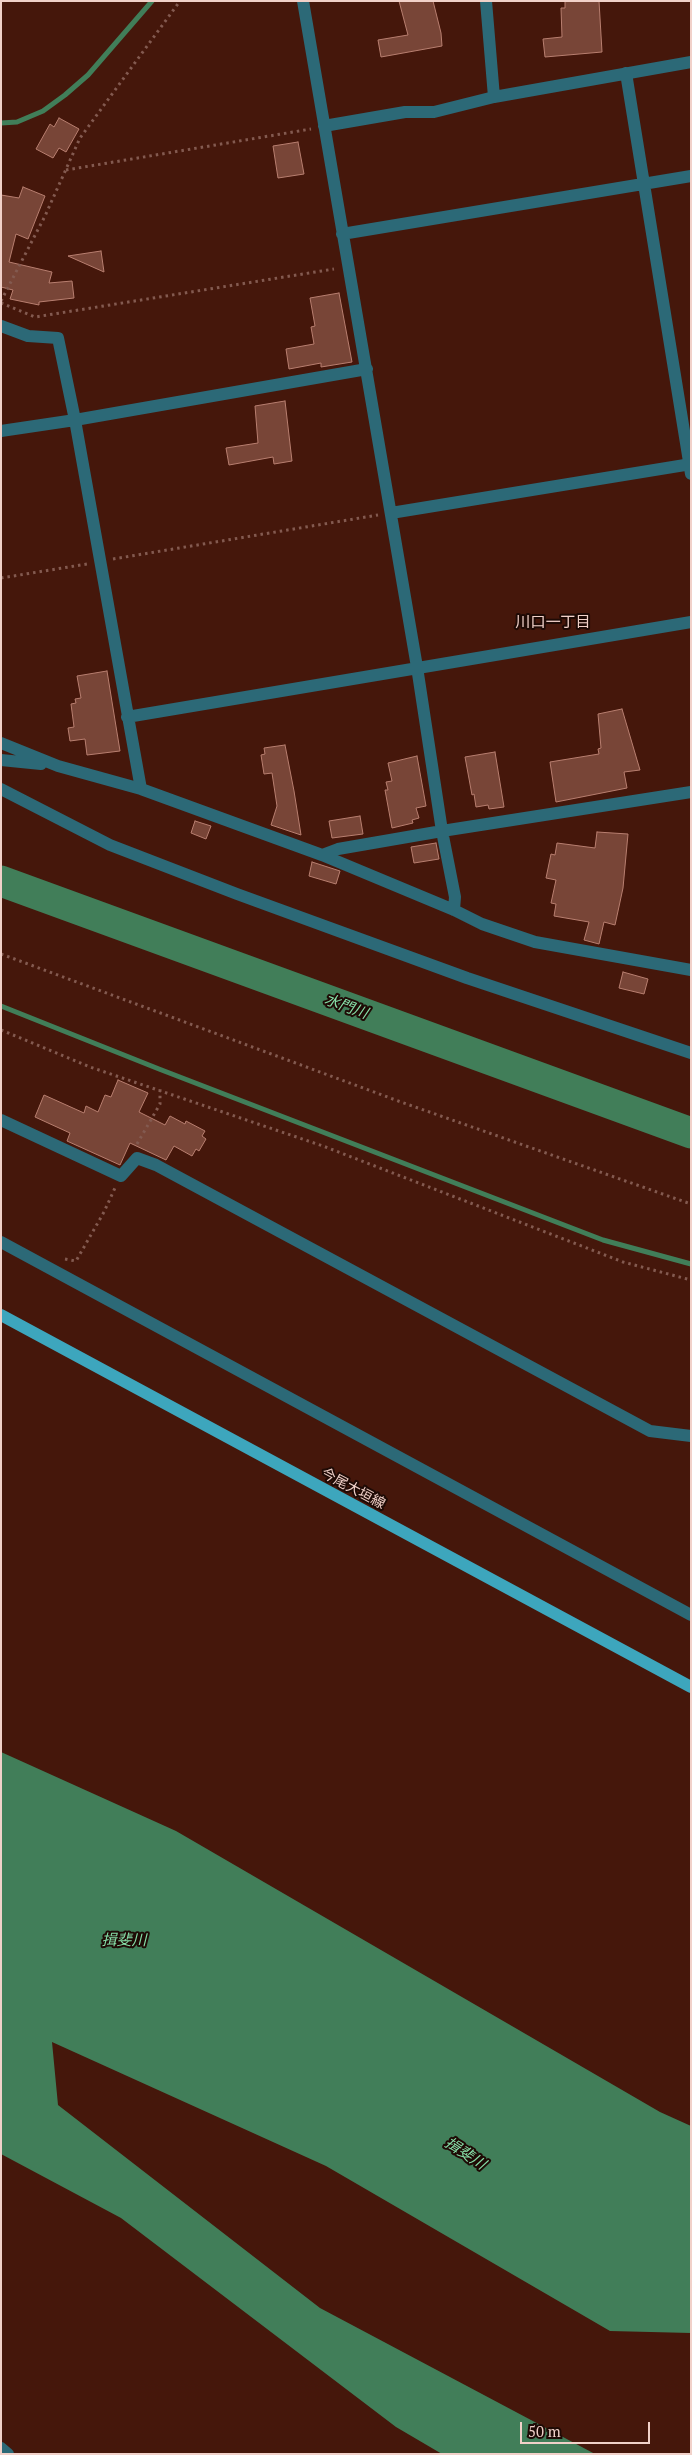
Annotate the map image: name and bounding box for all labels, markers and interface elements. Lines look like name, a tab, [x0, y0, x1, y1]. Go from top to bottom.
district label: 川口一丁目	[516, 614, 590, 632]
water label: 水門川	[322, 991, 370, 1023]
street label: 今尾大垣線	[318, 1465, 388, 1513]
water label: 揖斐川	[102, 1932, 146, 1950]
water label: 揖斐川	[441, 2134, 489, 2174]
scale bar	[522, 2412, 652, 2444]
text: 50 m	[528, 2421, 561, 2441]

